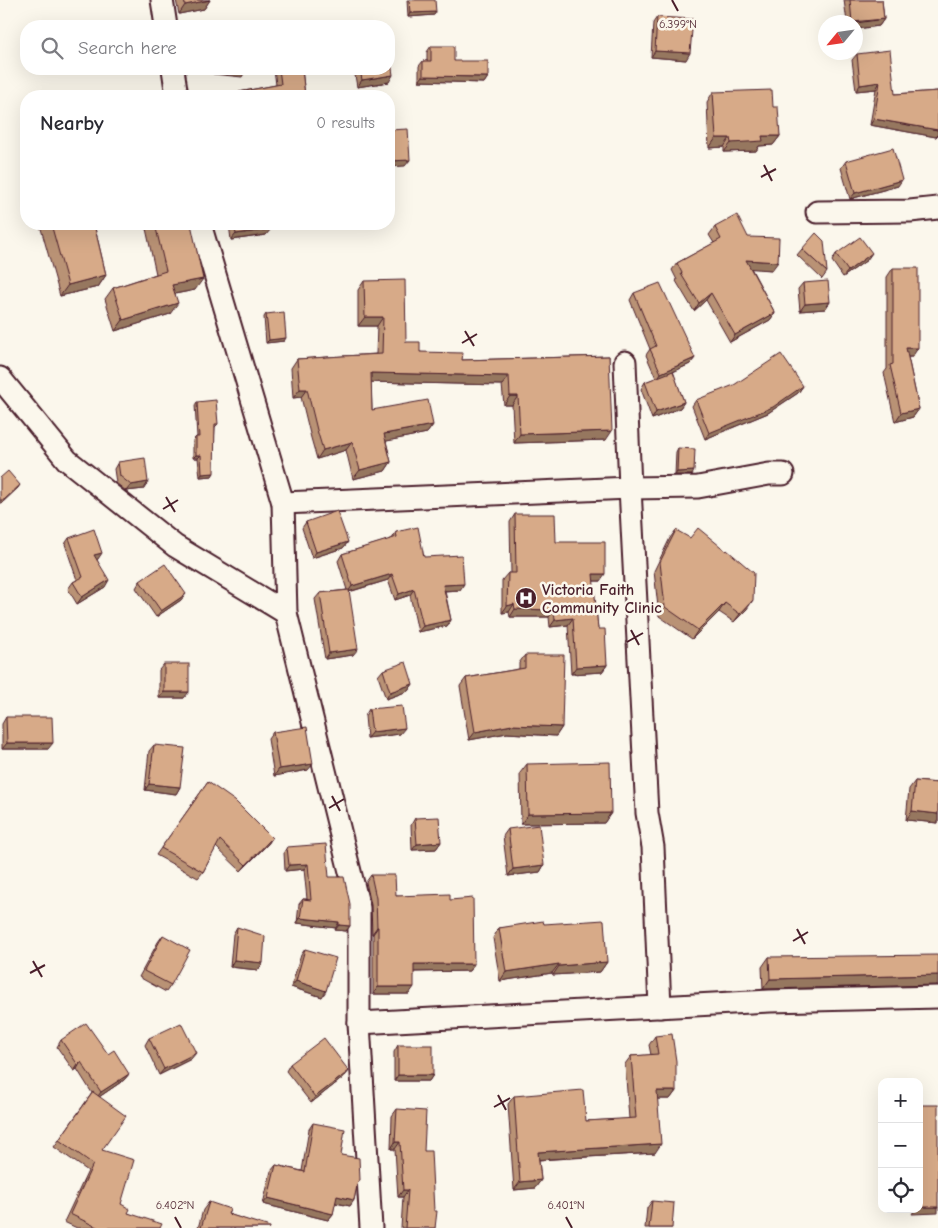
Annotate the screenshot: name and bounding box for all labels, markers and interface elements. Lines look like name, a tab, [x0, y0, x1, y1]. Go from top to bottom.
north arrow	[818, 15, 863, 60]
text: 6.399°N	[659, 17, 697, 31]
search box	[20, 20, 395, 75]
icon: search	[38, 34, 66, 62]
text: Search here	[78, 37, 177, 59]
text: Nearby	[40, 111, 104, 135]
text: 0 results	[316, 114, 375, 132]
place label: Victoria Faith Community Clinic	[542, 581, 662, 617]
hospital icon: Victoria Faith Community Clinic	[514, 586, 538, 610]
map controls	[878, 1078, 923, 1213]
button: +	[878, 1078, 923, 1123]
button: −	[878, 1123, 923, 1168]
button: locate	[878, 1168, 923, 1213]
text: 6.402°N	[156, 1198, 194, 1212]
text: 6.401°N	[547, 1198, 585, 1212]

